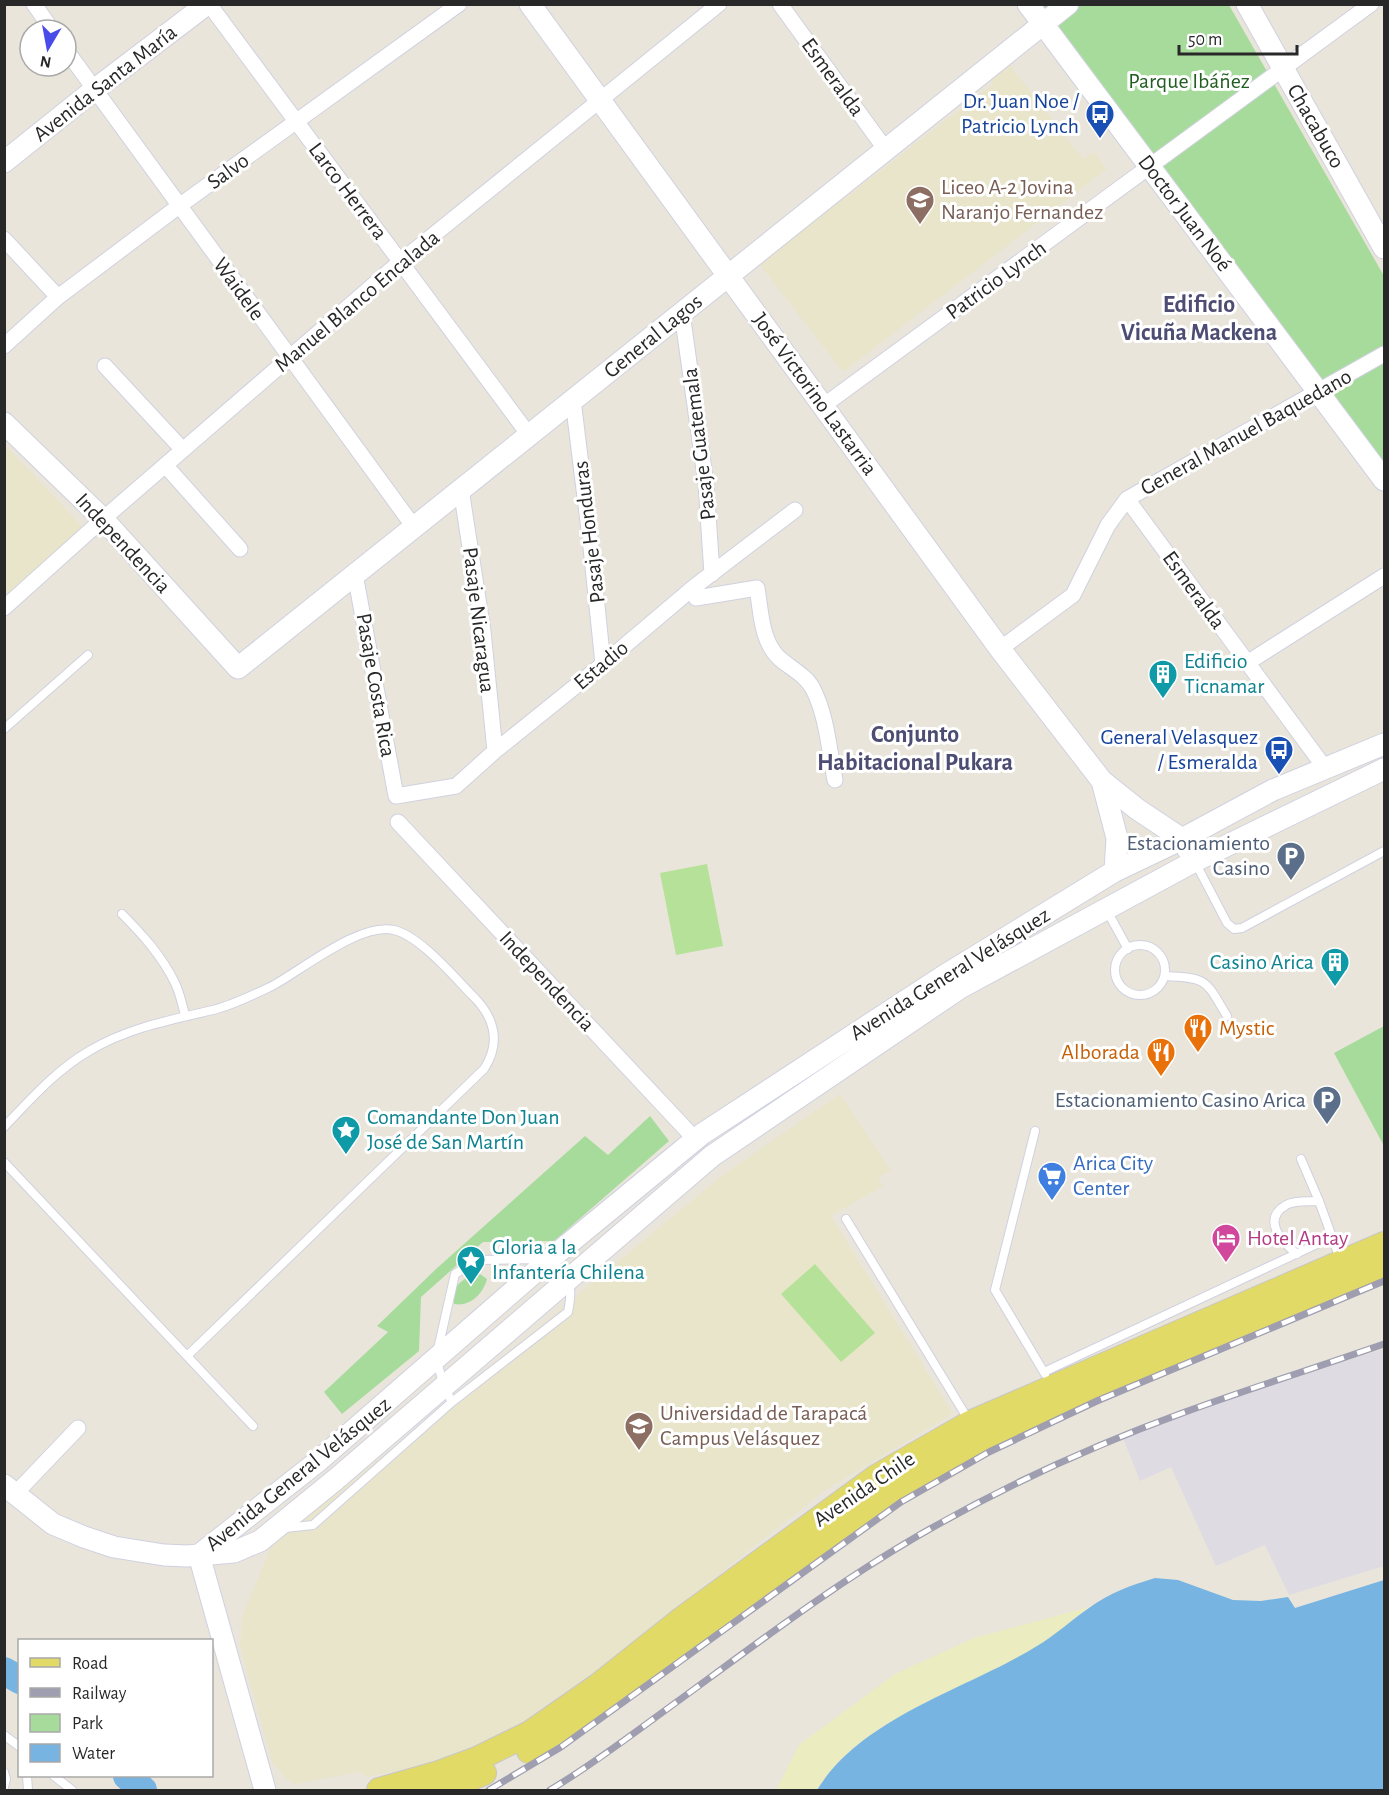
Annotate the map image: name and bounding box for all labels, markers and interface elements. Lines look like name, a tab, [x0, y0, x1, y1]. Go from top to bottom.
north arrow	[18, 18, 78, 78]
scale bar	[1179, 18, 1298, 56]
street label: Avenida Santa María	[29, 20, 181, 146]
text: 50 m	[1188, 31, 1222, 49]
street label: Esmeralda	[797, 34, 869, 120]
text: N	[39, 53, 52, 71]
park label: Parque Ibáñez	[1128, 70, 1250, 92]
street label: Chacabuco	[1283, 80, 1349, 172]
place label: Dr. Juan Noe / Patricio Lynch	[961, 90, 1080, 137]
bus stop icon: Dr. Juan Noe / Patricio Lynch	[1084, 98, 1116, 140]
street label: Larco Herrera	[305, 138, 391, 244]
street label: Salvo	[203, 149, 253, 193]
street label: Doctor Juan Noé	[1134, 151, 1236, 275]
place label: Liceo A-2 Jovina Naranjo Fernandez	[941, 176, 1103, 223]
school or university icon: Liceo A-2 Jovina Naranjo Fernandez	[904, 184, 936, 226]
street label: Manuel Blanco Encalada	[270, 226, 444, 376]
street label: Patricio Lynch	[942, 236, 1050, 324]
street label: Waidele	[209, 254, 269, 324]
street label: General Lagos	[600, 290, 706, 382]
district label: Edificio Vicuña Mackena	[1121, 293, 1277, 345]
street label: José Victorino Lastarria	[749, 309, 881, 479]
street label: General Manuel Baquedano	[1137, 365, 1355, 499]
street label: Pasaje Guatemala	[679, 367, 719, 521]
street label: Pasaje Honduras	[569, 460, 609, 604]
street label: Independencia	[71, 489, 175, 597]
street label: Pasaje Nicaragua	[459, 546, 499, 694]
street label: Esmeralda	[1158, 547, 1230, 633]
street label: Pasaje Costa Rica	[353, 611, 399, 759]
street label: Estadio	[570, 636, 632, 694]
place label: Edificio Ticnamar	[1184, 650, 1264, 697]
building icon: Edificio Ticnamar	[1147, 658, 1179, 700]
district label: Conjunto Habitacional Pukara	[817, 723, 1013, 775]
place label: General Velasquez / Esmeralda	[1101, 726, 1258, 773]
bus stop icon: General Velasquez / Esmeralda	[1263, 734, 1295, 776]
place label: Estacionamiento Casino	[1126, 832, 1270, 879]
parking icon: Estacionamiento Casino	[1275, 840, 1307, 882]
street label: Avenida General Velásquez	[846, 904, 1054, 1044]
street label: Independencia	[495, 927, 599, 1035]
building icon: Casino Arica	[1319, 946, 1351, 988]
place label: Casino Arica	[1210, 951, 1314, 973]
restaurant icon: Mystic	[1182, 1012, 1214, 1054]
place label: Mystic	[1219, 1017, 1275, 1039]
restaurant icon: Alborada	[1145, 1036, 1177, 1078]
place label: Alborada	[1061, 1041, 1140, 1063]
parking icon: Estacionamiento Casino Arica	[1311, 1084, 1343, 1126]
place label: Estacionamiento Casino Arica	[1055, 1089, 1306, 1111]
place label: Comandante Don Juan José de San Martín	[367, 1106, 560, 1153]
place icon: Comandante Don Juan José de San Martín	[330, 1114, 362, 1156]
place label: Arica City Center	[1073, 1152, 1154, 1199]
supermarket icon: Arica City Center	[1036, 1160, 1068, 1202]
hotel icon: Hotel Antay	[1210, 1222, 1242, 1264]
place label: Hotel Antay	[1247, 1227, 1349, 1249]
place label: Gloria a la Infantería Chilena	[492, 1236, 645, 1283]
place icon: Gloria a la Infantería Chilena	[455, 1244, 487, 1286]
street label: Avenida General Velásquez	[201, 1393, 395, 1555]
place label: Universidad de Tarapacá Campus Velásquez	[660, 1402, 868, 1449]
school or university icon: Universidad de Tarapacá Campus Velásquez	[623, 1410, 655, 1452]
street label: Avenida Chile	[809, 1447, 919, 1531]
legend	[18, 1639, 213, 1777]
text: Road	[72, 1655, 108, 1673]
text: Railway	[72, 1685, 127, 1703]
text: Park	[72, 1715, 104, 1733]
text: Water	[72, 1745, 115, 1763]

